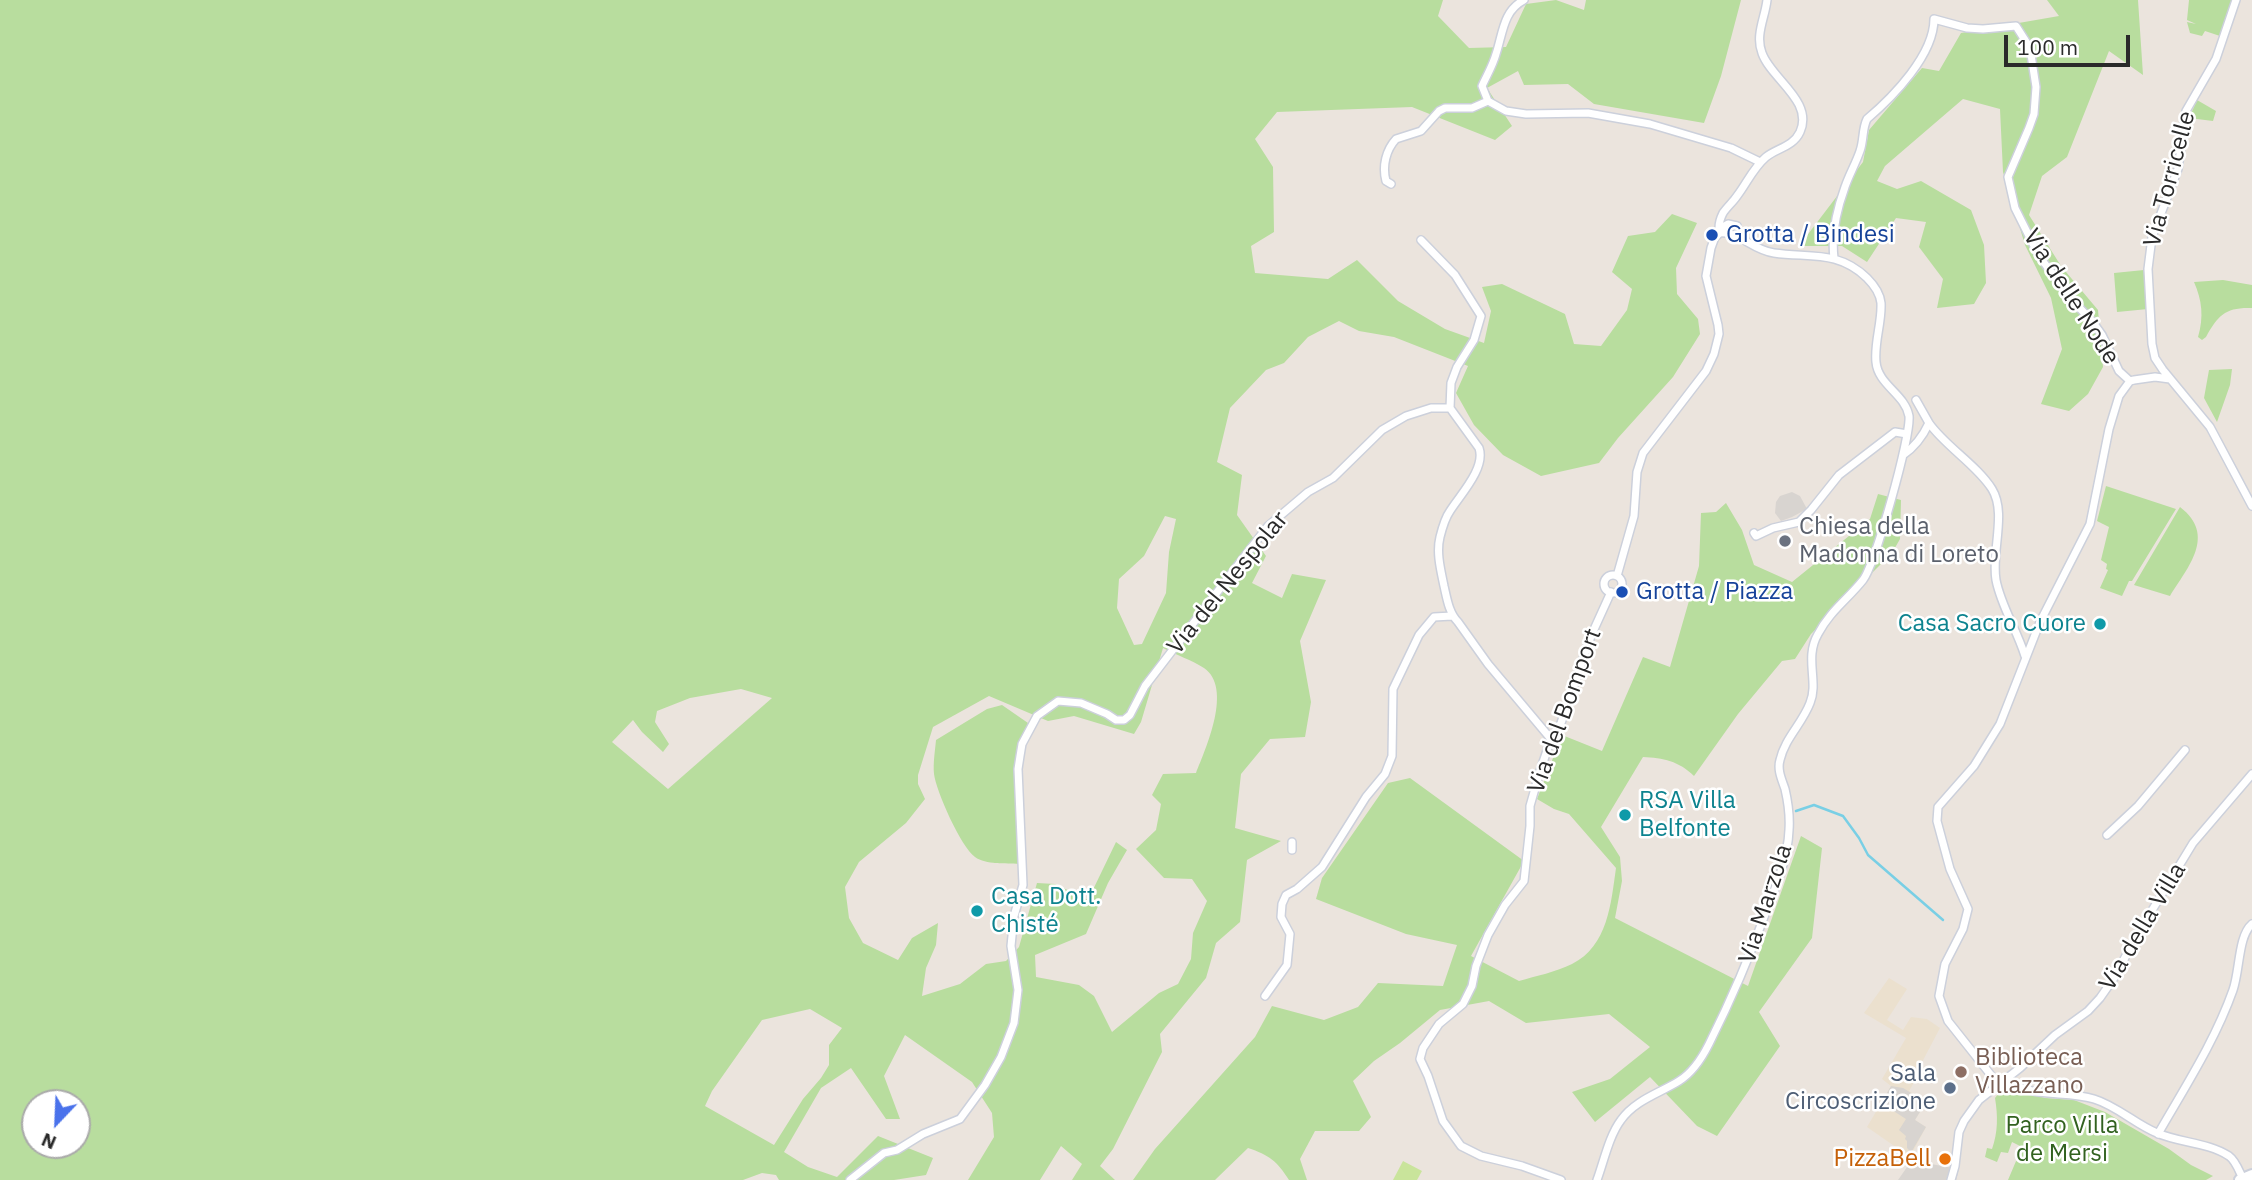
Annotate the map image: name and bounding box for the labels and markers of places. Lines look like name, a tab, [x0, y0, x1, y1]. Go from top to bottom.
place label: Grotta / Bindesi	[1726, 221, 1895, 249]
marker: Grotta / Bindesi	[1704, 227, 1720, 243]
place label: Chiesa della Madonna di Loreto	[1799, 513, 1999, 569]
marker: Chiesa della Madonna di Loreto	[1777, 533, 1793, 549]
place label: Grotta / Piazza	[1636, 578, 1793, 606]
marker: Grotta / Piazza	[1614, 584, 1630, 600]
place label: Casa Sacro Cuore	[1898, 610, 2086, 638]
marker: Casa Sacro Cuore	[2092, 616, 2108, 632]
place label: RSA Villa Belfonte	[1639, 787, 1736, 843]
marker: RSA Villa Belfonte	[1617, 807, 1633, 823]
place label: Casa Dott. Chisté	[991, 883, 1102, 939]
marker: Casa Dott. Chisté	[969, 903, 985, 919]
place label: Biblioteca Villazzano	[1975, 1044, 2084, 1100]
place label: Sala Circoscrizione	[1785, 1060, 1936, 1116]
marker: Biblioteca Villazzano	[1953, 1064, 1969, 1080]
marker: Sala Circoscrizione	[1942, 1080, 1958, 1096]
place label: PizzaBell	[1834, 1145, 1931, 1173]
marker: PizzaBell	[1937, 1151, 1953, 1167]

